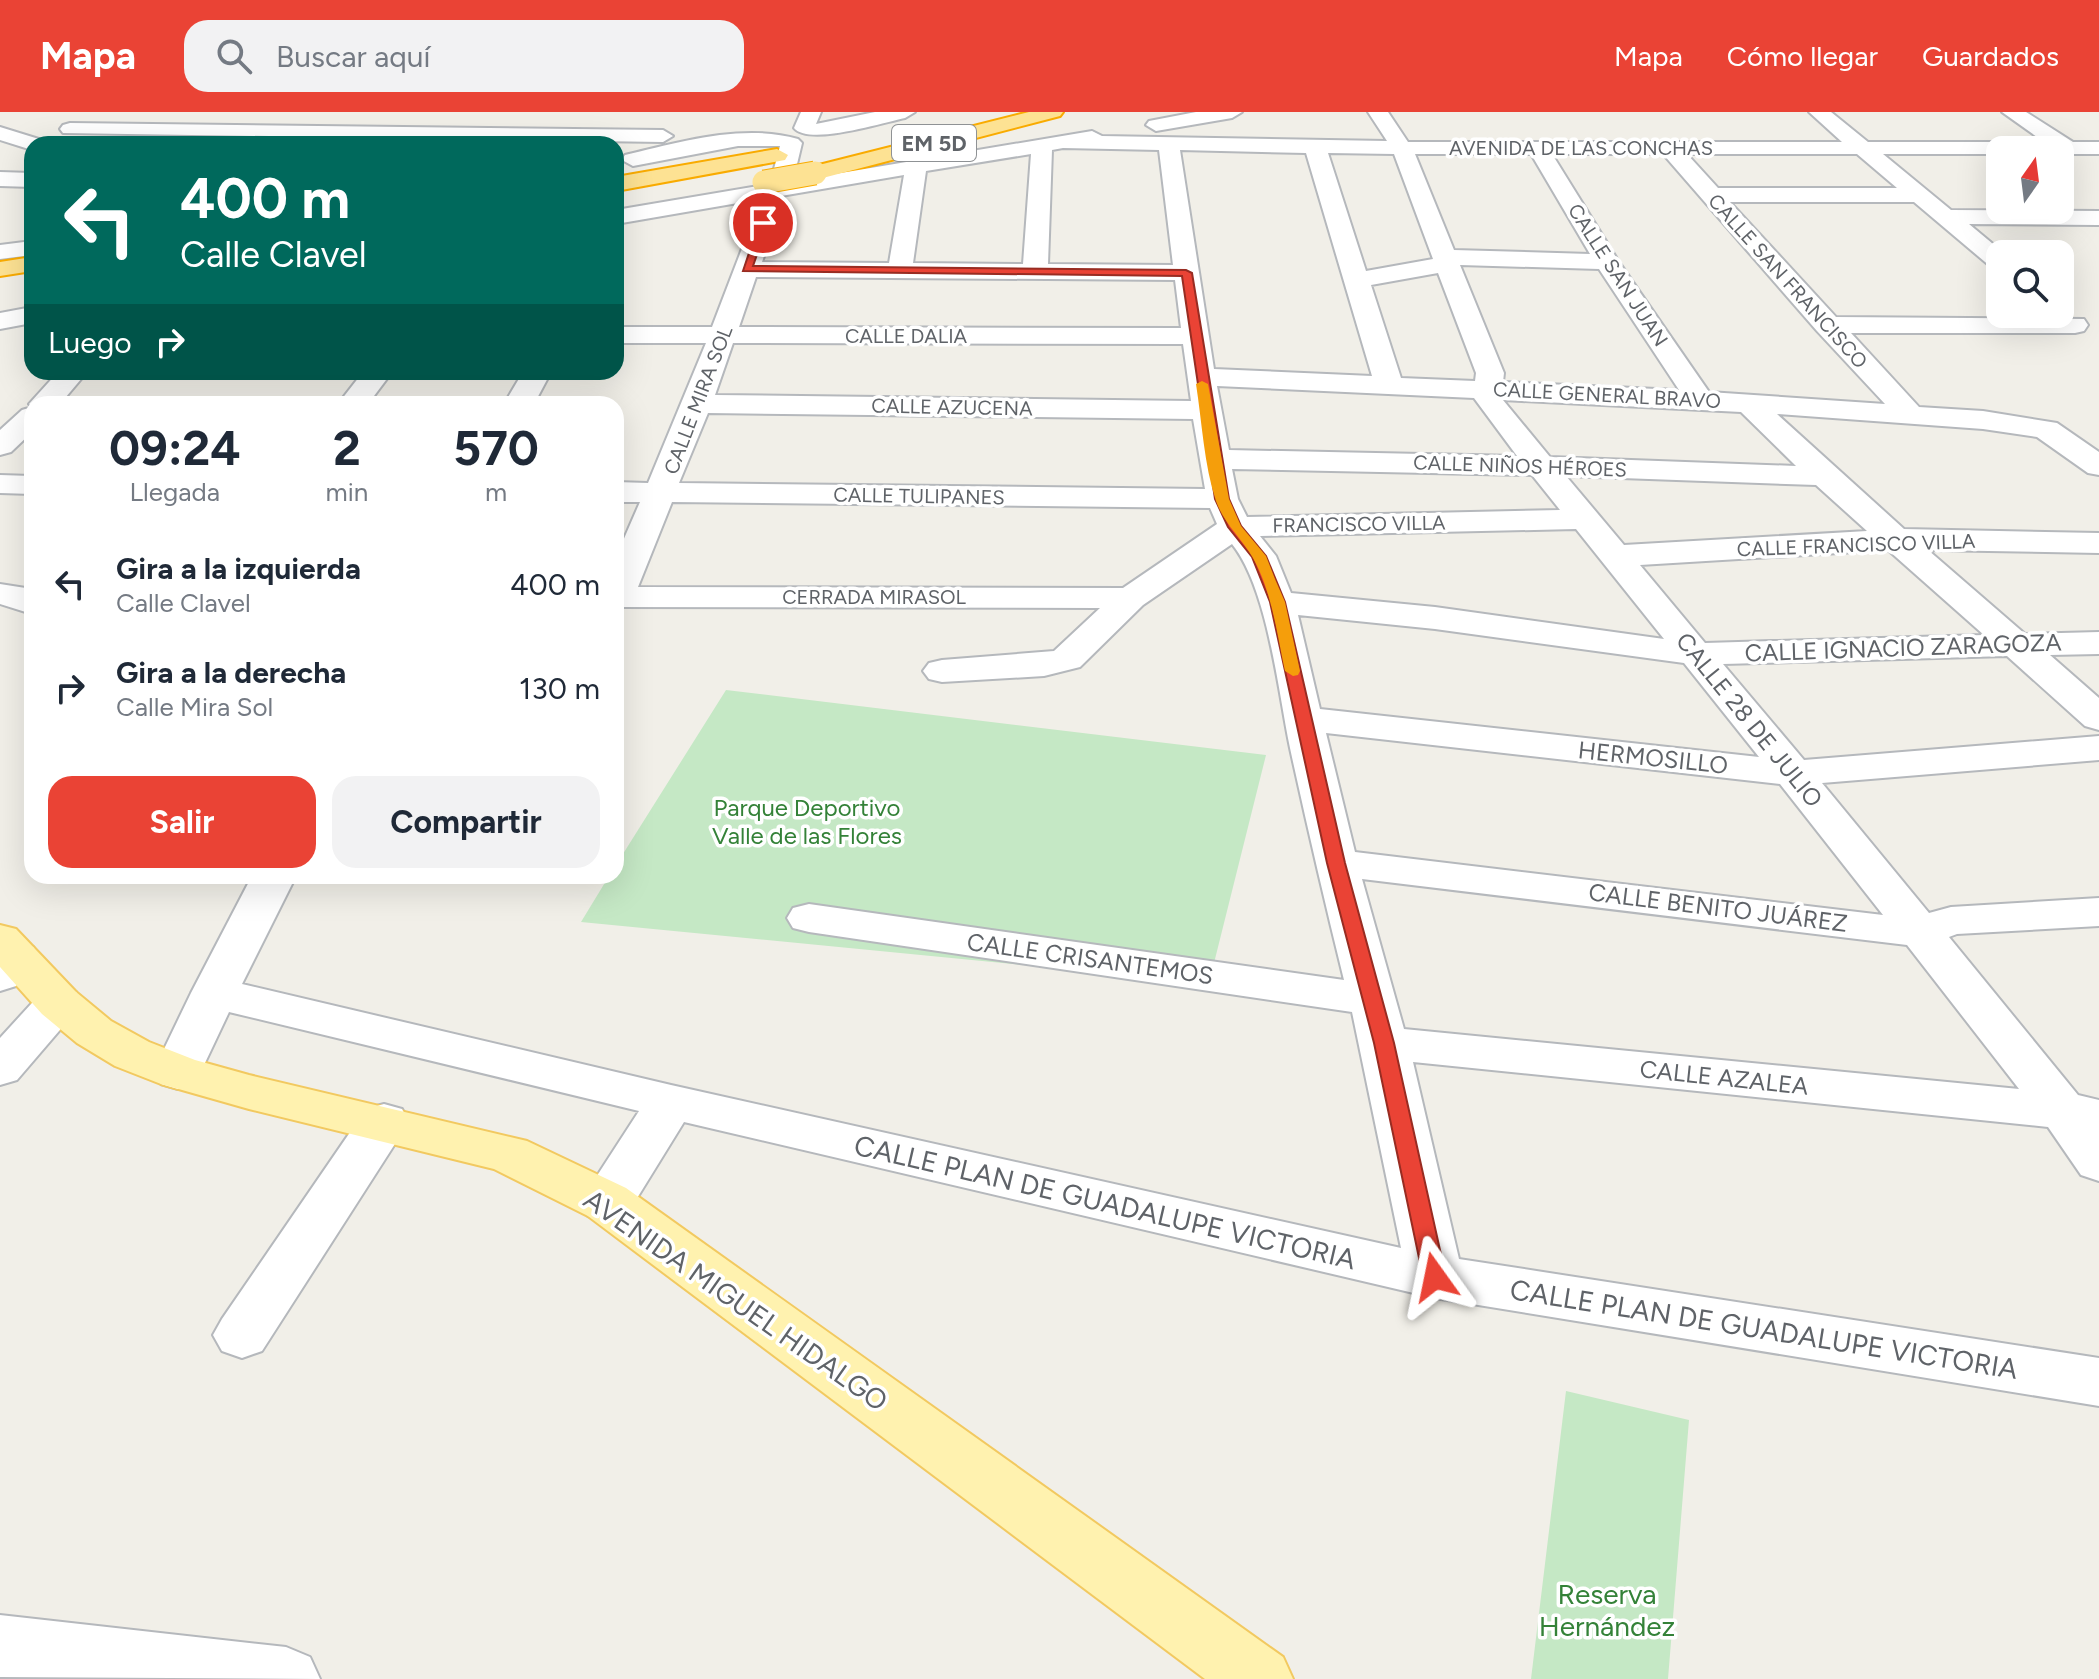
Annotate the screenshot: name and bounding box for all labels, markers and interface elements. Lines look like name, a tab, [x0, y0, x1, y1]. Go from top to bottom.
search box	[184, 20, 744, 92]
text: Mapa	[40, 33, 136, 79]
icon: search	[212, 34, 256, 78]
text: Buscar aquí	[276, 38, 430, 75]
text: Mapa	[1614, 39, 1683, 73]
text: Cómo llegar	[1727, 39, 1878, 73]
text: Guardados	[1922, 39, 2059, 73]
road number: EM 5D	[892, 125, 976, 161]
street label: AVENIDA DE LAS CONCHAS	[1449, 136, 1713, 160]
north arrow	[1986, 136, 2074, 224]
map controls	[1986, 136, 2074, 328]
text: 400 m	[180, 165, 350, 232]
icon: left	[48, 168, 152, 272]
pin	[729, 189, 797, 257]
street label: CALLE SAN FRANCISCO	[1703, 189, 1873, 373]
street label: CALLE SAN JUAN	[1563, 199, 1673, 351]
icon: arrive	[741, 201, 785, 245]
text: Calle Clavel	[180, 233, 367, 276]
button: search	[1986, 240, 2074, 328]
icon: right	[148, 320, 192, 364]
street label: CALLE MIRA SOL	[659, 322, 738, 478]
text: Luego	[48, 324, 132, 361]
street label: CALLE DALIA	[845, 324, 968, 348]
street label: CALLE GENERAL BRAVO	[1492, 377, 1722, 413]
street label: CALLE AZUCENA	[871, 394, 1033, 420]
text: 09:24	[109, 419, 241, 477]
text: 2	[333, 419, 361, 477]
text: 570	[453, 419, 539, 477]
street label: CALLE NIÑOS HÉROES	[1413, 450, 1627, 482]
text: Llegada	[130, 476, 220, 508]
text: min	[326, 476, 368, 508]
text: m	[485, 476, 507, 508]
street label: CALLE TULIPANES	[833, 483, 1005, 509]
street label: FRANCISCO VILLA	[1272, 510, 1446, 538]
street label: CALLE FRANCISCO VILLA	[1736, 529, 1976, 561]
text: Gira a la izquierda	[116, 550, 361, 587]
icon: left	[48, 562, 92, 606]
text: 400 m	[510, 566, 600, 603]
street label: CERRADA MIRASOL	[782, 585, 966, 609]
text: Calle Clavel	[116, 587, 251, 619]
street label: CALLE 28 DE JULIO	[1670, 627, 1829, 813]
street label: CALLE IGNACIO ZARAGOZA	[1744, 627, 2063, 668]
text: Gira a la derecha	[116, 654, 346, 691]
icon: right	[48, 666, 92, 710]
text: 130 m	[519, 670, 600, 707]
text: Calle Mira Sol	[116, 691, 273, 723]
street label: HERMOSILLO	[1577, 735, 1729, 780]
button: Salir	[48, 776, 316, 868]
button: Compartir	[332, 776, 600, 868]
park label: Parque Deportivo Valle de las Flores	[712, 793, 902, 850]
street label: CALLE BENITO JUÁREZ	[1587, 877, 1849, 938]
street label: CALLE CRISANTEMOS	[965, 927, 1215, 990]
street label: CALLE AZALEA	[1638, 1054, 1811, 1101]
street label: CALLE PLAN DE GUADALUPE VICTORIA	[851, 1128, 1359, 1276]
street label: AVENIDA MIGUEL HIDALGO	[578, 1182, 894, 1418]
position arrow	[1393, 1235, 1477, 1319]
street label: CALLE PLAN DE GUADALUPE VICTORIA	[1508, 1272, 2020, 1386]
park label: Reserva Hernández	[1539, 1577, 1675, 1643]

